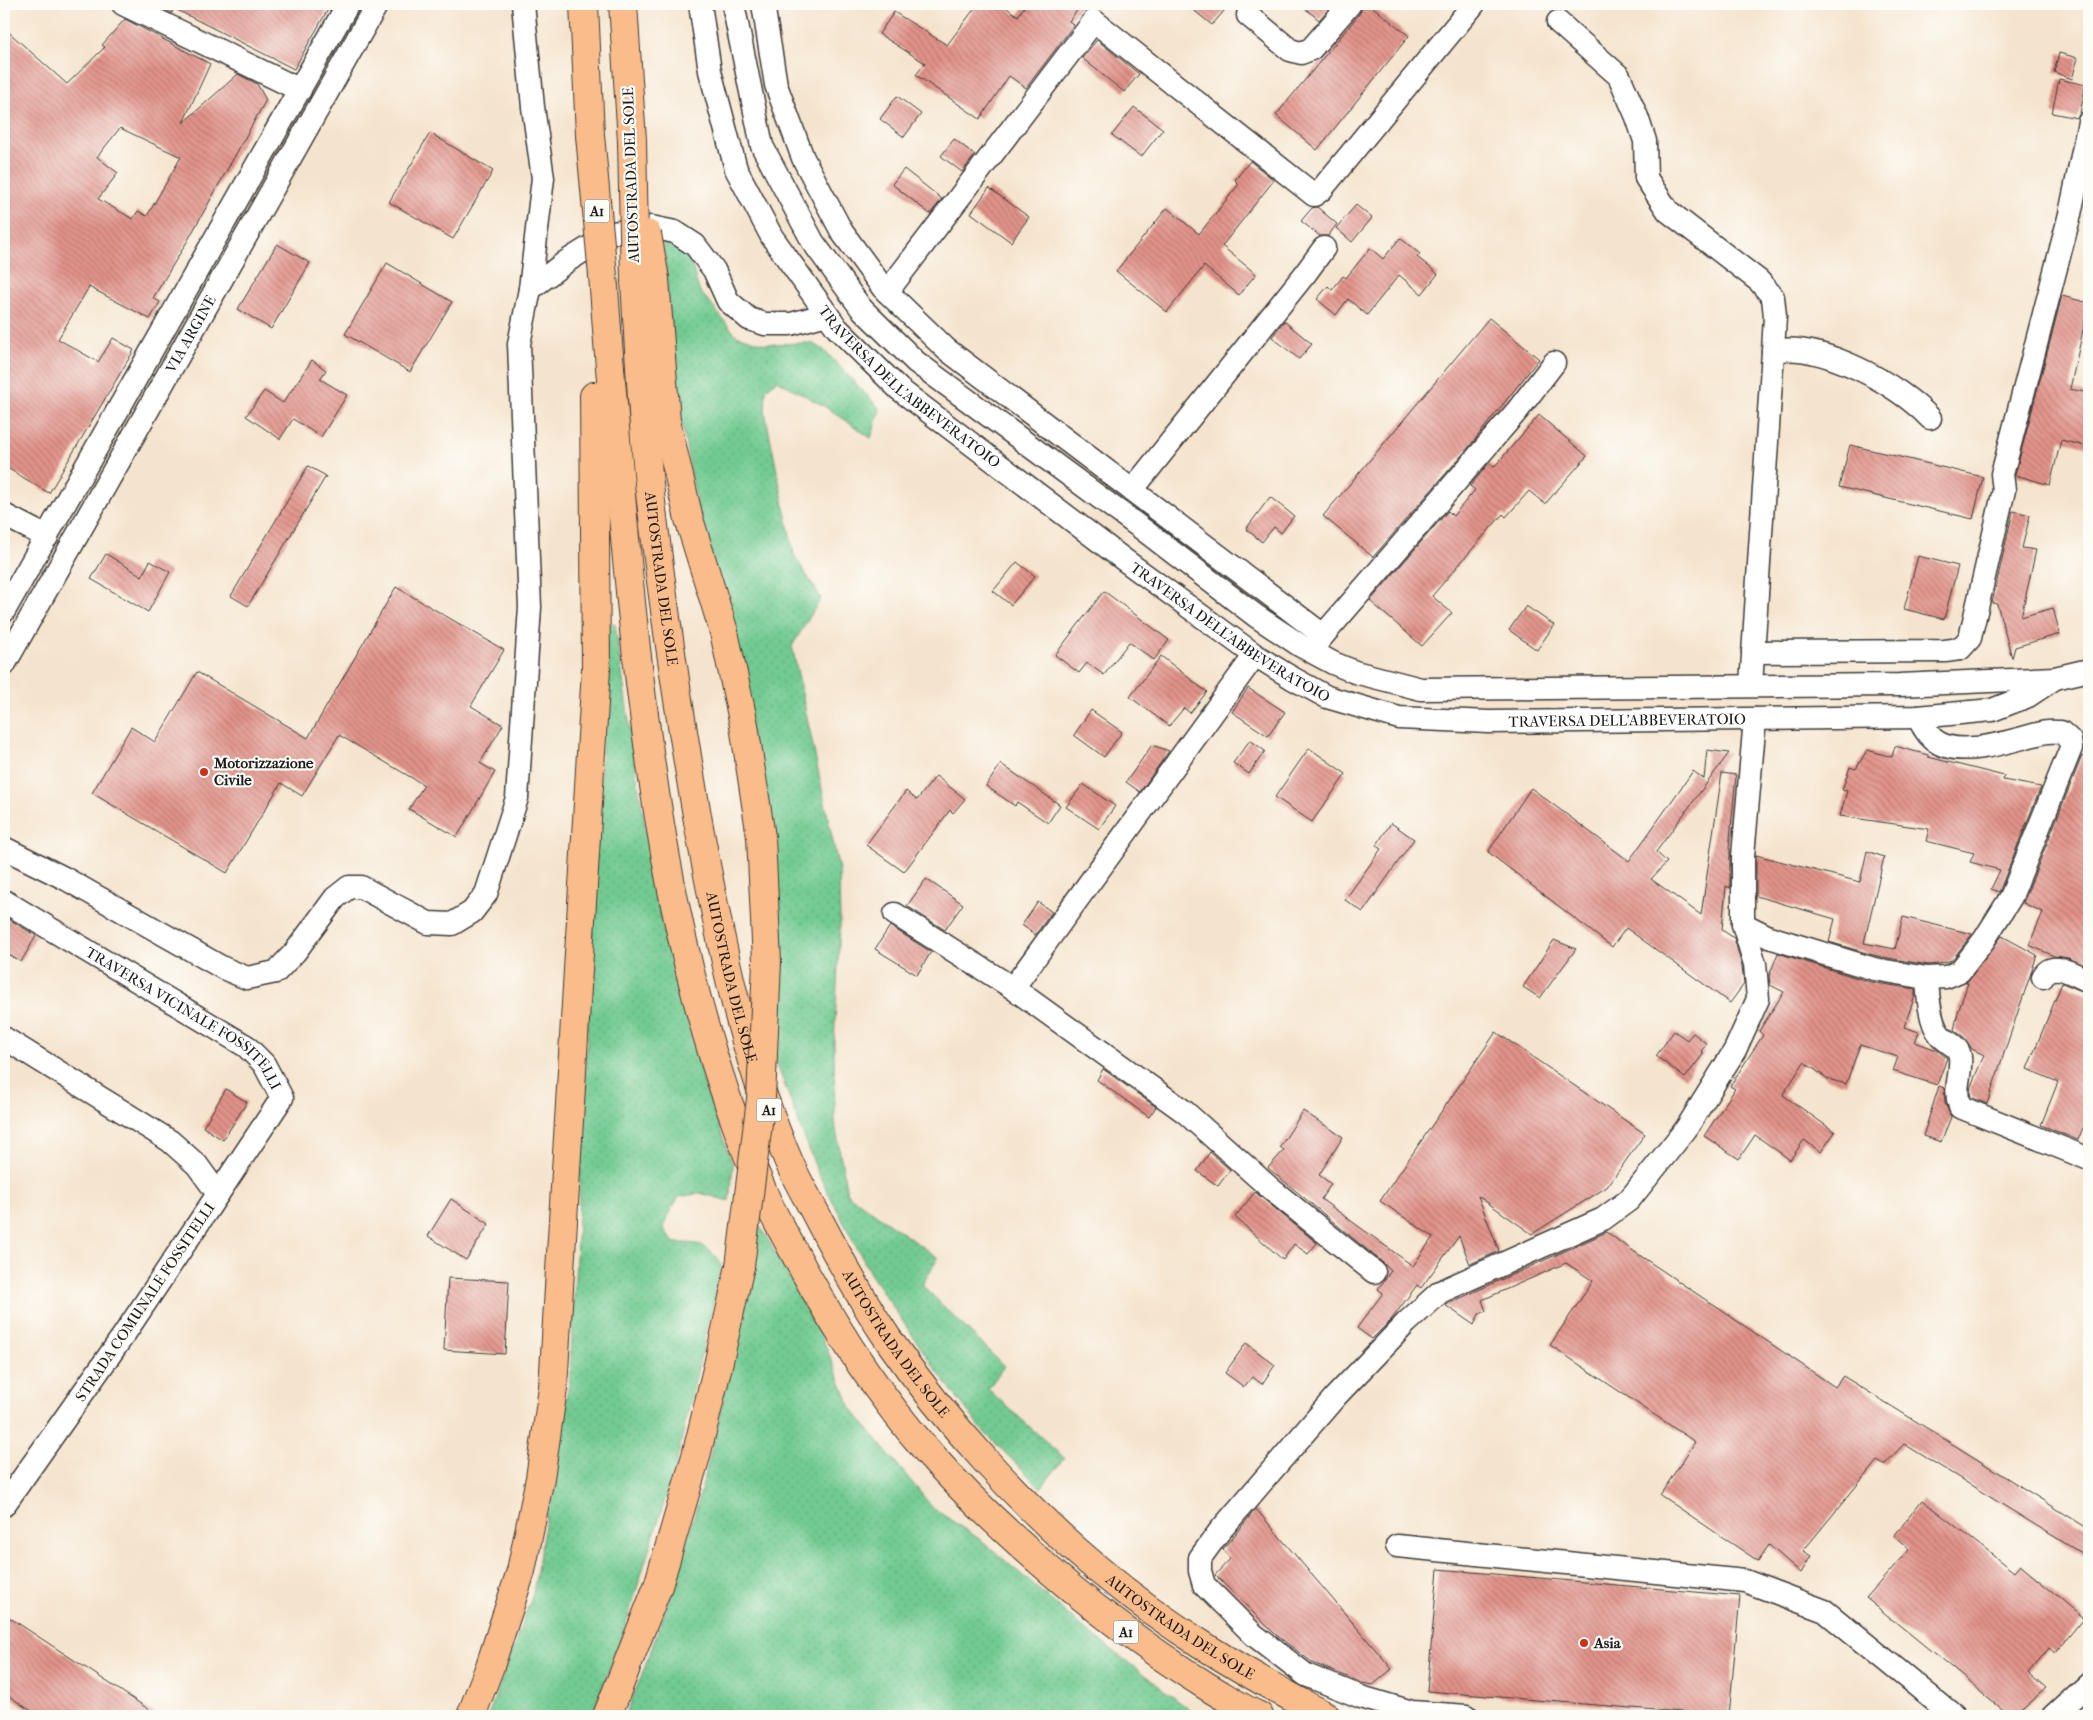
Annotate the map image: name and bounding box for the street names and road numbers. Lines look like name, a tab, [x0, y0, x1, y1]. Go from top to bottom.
street label: AUTOSTRADA DEL SOLE	[619, 87, 643, 264]
road number: A1	[584, 200, 610, 222]
street label: VIA ARGINE	[161, 292, 220, 377]
street label: TRAVERSA DELL'ABBEVERATOIO	[815, 302, 1004, 472]
street label: AUTOSTRADA DEL SOLE	[641, 490, 682, 667]
street label: TRAVERSA DELL'ABBEVERATOIO	[1127, 558, 1333, 706]
street label: TRAVERSA DELL'ABBEVERATOIO	[1508, 710, 1746, 731]
street label: AUTOSTRADA DEL SOLE	[702, 889, 761, 1065]
street label: TRAVERSA VICINALE FOSSITELLI	[82, 943, 285, 1093]
road number: A1	[756, 1098, 782, 1122]
street label: STRADA COMUNALE FOSSITELLI	[71, 1199, 219, 1405]
street label: AUTOSTRADA DEL SOLE	[838, 1266, 953, 1421]
street label: AUTOSTRADA DEL SOLE	[1101, 1570, 1258, 1684]
road number: A1	[1114, 1620, 1138, 1644]

